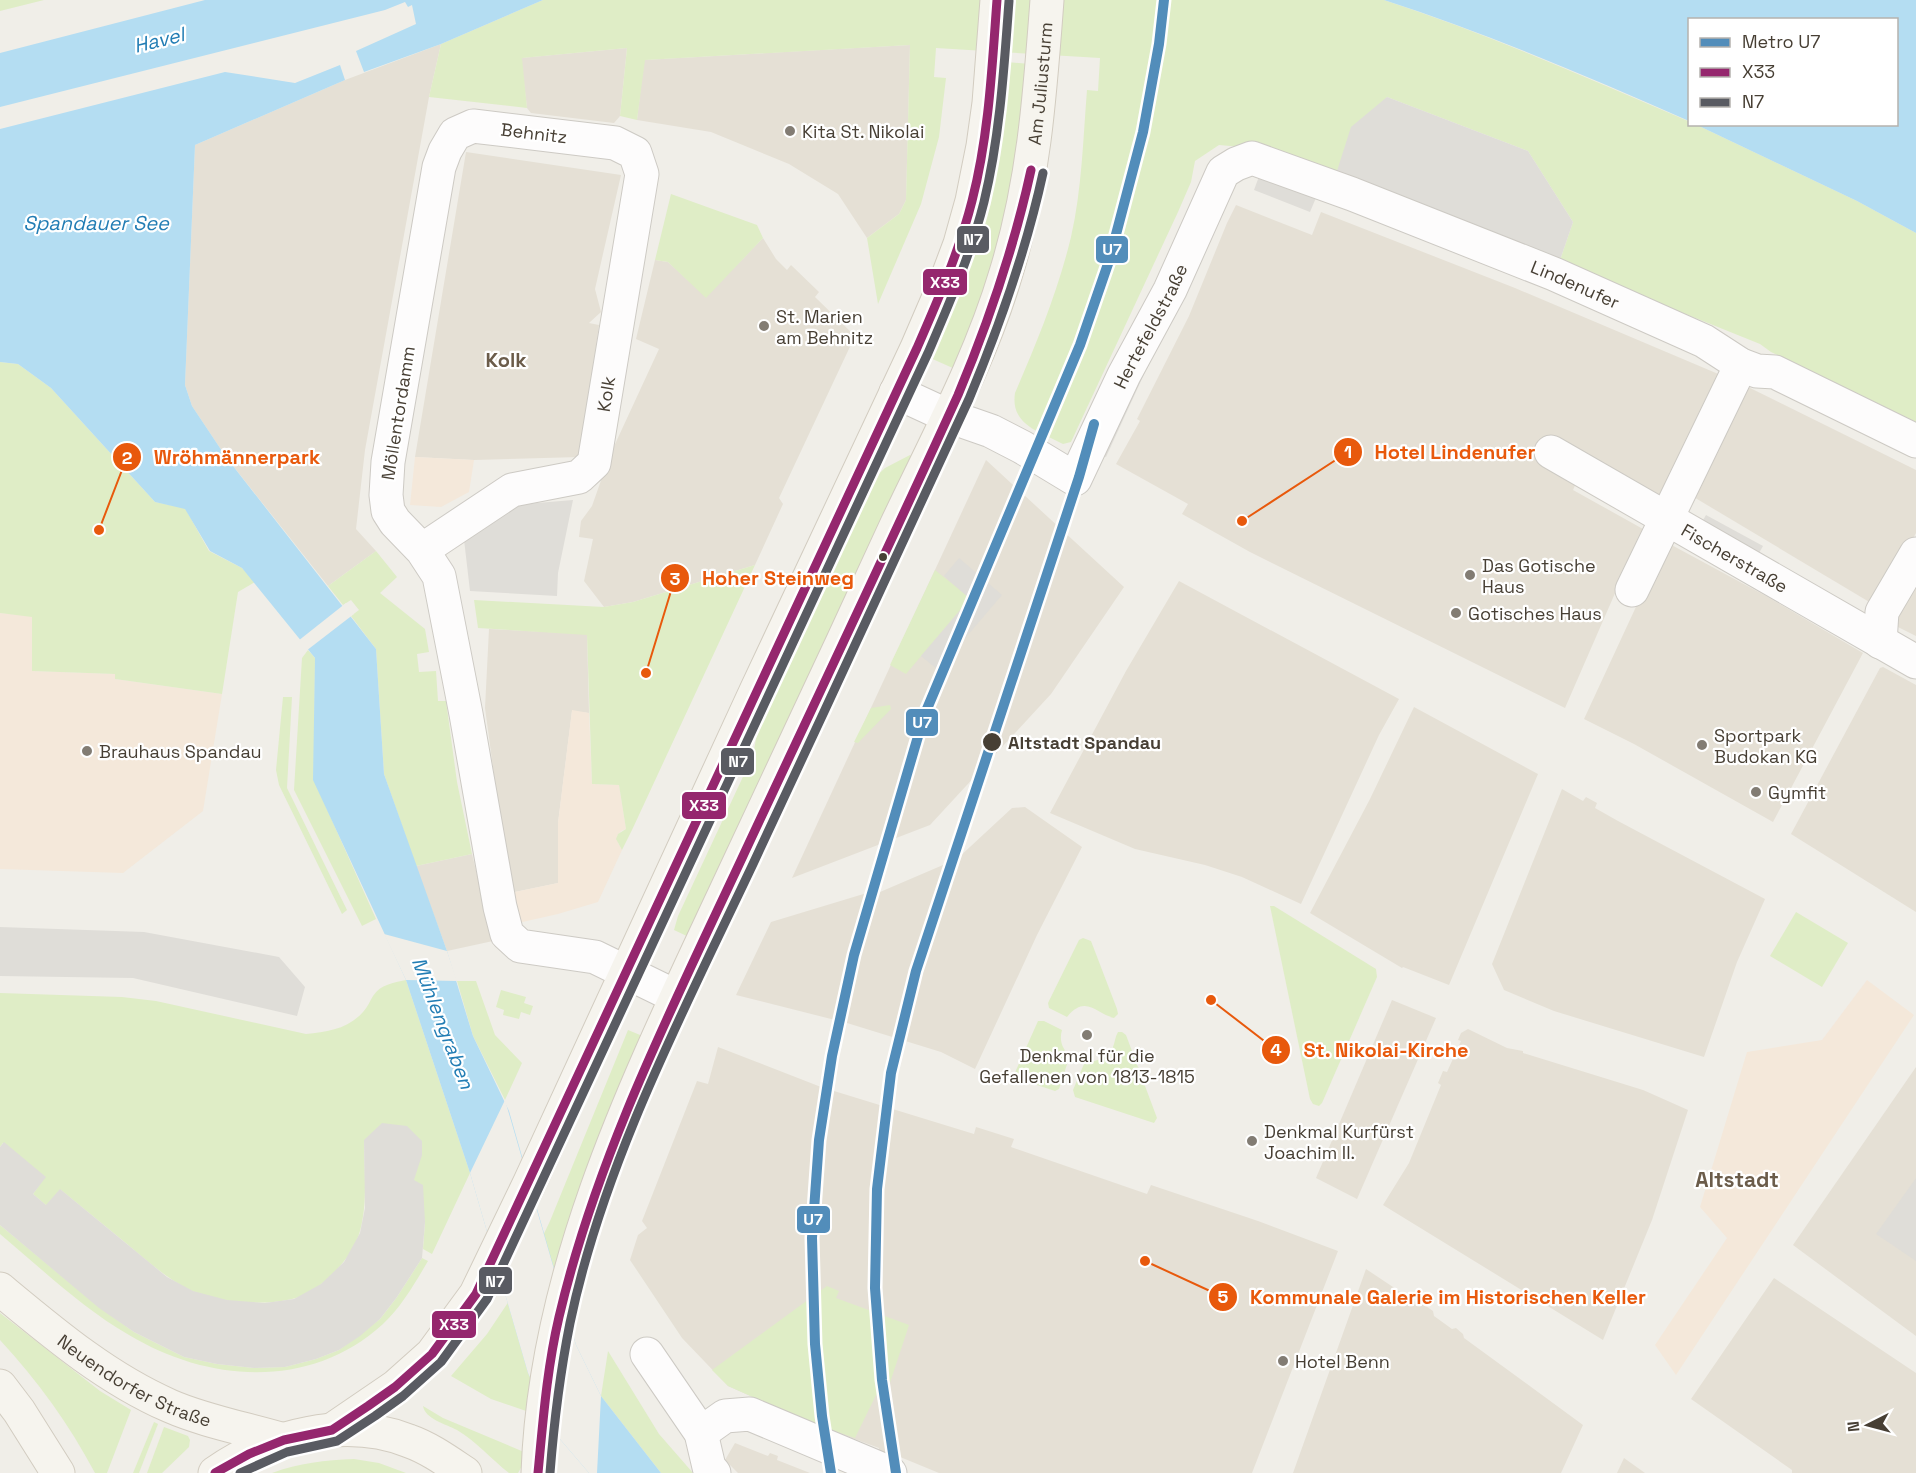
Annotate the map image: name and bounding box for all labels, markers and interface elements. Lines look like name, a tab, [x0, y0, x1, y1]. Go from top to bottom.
legend	[1688, 18, 1898, 126]
water label: Havel	[131, 21, 189, 59]
street label: Am Juliusturm	[1022, 21, 1057, 146]
text: Metro U7	[1742, 30, 1821, 53]
text: X33	[1742, 60, 1775, 83]
text: N7	[1742, 90, 1764, 113]
street label: Behnitz	[499, 118, 569, 148]
place label: Kita St. Nikolai	[802, 120, 924, 143]
marker: Kita St. Nikolai	[783, 124, 797, 138]
water label: Spandauer See	[23, 210, 170, 236]
line badge: N7	[956, 225, 990, 254]
text: N7	[963, 229, 983, 250]
line badge: U7	[1095, 235, 1129, 264]
text: U7	[1102, 239, 1122, 260]
street label: Lindenufer	[1528, 255, 1623, 313]
street label: Hertefeldstraße	[1108, 260, 1192, 392]
line badge: X33	[922, 268, 968, 296]
text: X33	[930, 272, 960, 293]
place label: St. Marien am Behnitz	[776, 305, 873, 349]
marker: St. Marien am Behnitz	[757, 319, 771, 333]
street label: Möllentordamm	[376, 344, 420, 482]
district label: Kolk	[485, 347, 527, 373]
street label: Kolk	[591, 374, 620, 413]
callout: Hotel Lindenufer	[1333, 433, 1548, 471]
callout: Wröhmännerpark	[112, 438, 332, 476]
text: Hotel Lindenufer	[1375, 439, 1536, 465]
text: 1	[1344, 440, 1352, 463]
text: Wröhmännerpark	[154, 444, 320, 470]
text: 2	[122, 446, 133, 469]
street label: Fischerstraße	[1677, 518, 1792, 597]
unlabelled marker	[877, 551, 889, 563]
place label: Das Gotische Haus	[1482, 554, 1596, 598]
callout: Hoher Steinweg	[660, 559, 867, 597]
text: Hoher Steinweg	[702, 565, 854, 591]
text: 3	[670, 567, 681, 590]
marker: Das Gotische Haus	[1463, 568, 1477, 582]
place label: Gotisches Haus	[1468, 602, 1602, 625]
marker: Gotisches Haus	[1449, 606, 1463, 620]
line badge: U7	[905, 708, 939, 737]
text: U7	[912, 712, 932, 733]
place label: Sportpark Budokan KG	[1714, 724, 1817, 768]
marker: Altstadt Spandau	[981, 731, 1003, 753]
place label: Altstadt Spandau	[1008, 731, 1161, 754]
marker: Sportpark Budokan KG	[1695, 738, 1709, 752]
place label: Brauhaus Spandau	[99, 740, 262, 763]
marker: Brauhaus Spandau	[80, 744, 94, 758]
line badge: N7	[720, 747, 755, 776]
text: N7	[728, 751, 748, 772]
place label: Gymfit	[1768, 781, 1826, 804]
marker: Gymfit	[1749, 785, 1763, 799]
line badge: X33	[681, 791, 727, 820]
text: X33	[689, 795, 719, 816]
water label: Mühlengraben	[406, 953, 480, 1093]
marker: Denkmal für die Gefallenen von 1813-1815	[1080, 1028, 1094, 1042]
callout: St. Nikolai-Kirche	[1261, 1031, 1481, 1069]
text: St. Nikolai-Kirche	[1303, 1037, 1469, 1063]
text: 4	[1270, 1038, 1282, 1061]
place label: Denkmal für die Gefallenen von 1813-1815	[979, 1044, 1195, 1088]
place label: Denkmal Kurfürst Joachim II.	[1264, 1120, 1414, 1164]
marker: Denkmal Kurfürst Joachim II.	[1245, 1134, 1259, 1148]
district label: Altstadt	[1695, 1166, 1779, 1193]
line badge: U7	[796, 1205, 831, 1234]
text: U7	[803, 1209, 823, 1230]
line badge: N7	[478, 1266, 513, 1295]
text: N7	[485, 1271, 505, 1292]
callout: Kommunale Galerie im Historischen Keller	[1208, 1278, 1658, 1316]
text: Kommunale Galerie im Historischen Keller	[1250, 1284, 1646, 1310]
text: 5	[1218, 1285, 1229, 1308]
line badge: X33	[431, 1310, 477, 1339]
text: X33	[439, 1314, 469, 1335]
street label: Neuendorfer Straße	[53, 1329, 214, 1431]
place label: Hotel Benn	[1295, 1350, 1390, 1373]
marker: Hotel Benn	[1276, 1354, 1290, 1368]
north arrow	[1838, 1395, 1898, 1455]
text: N	[1843, 1420, 1865, 1433]

